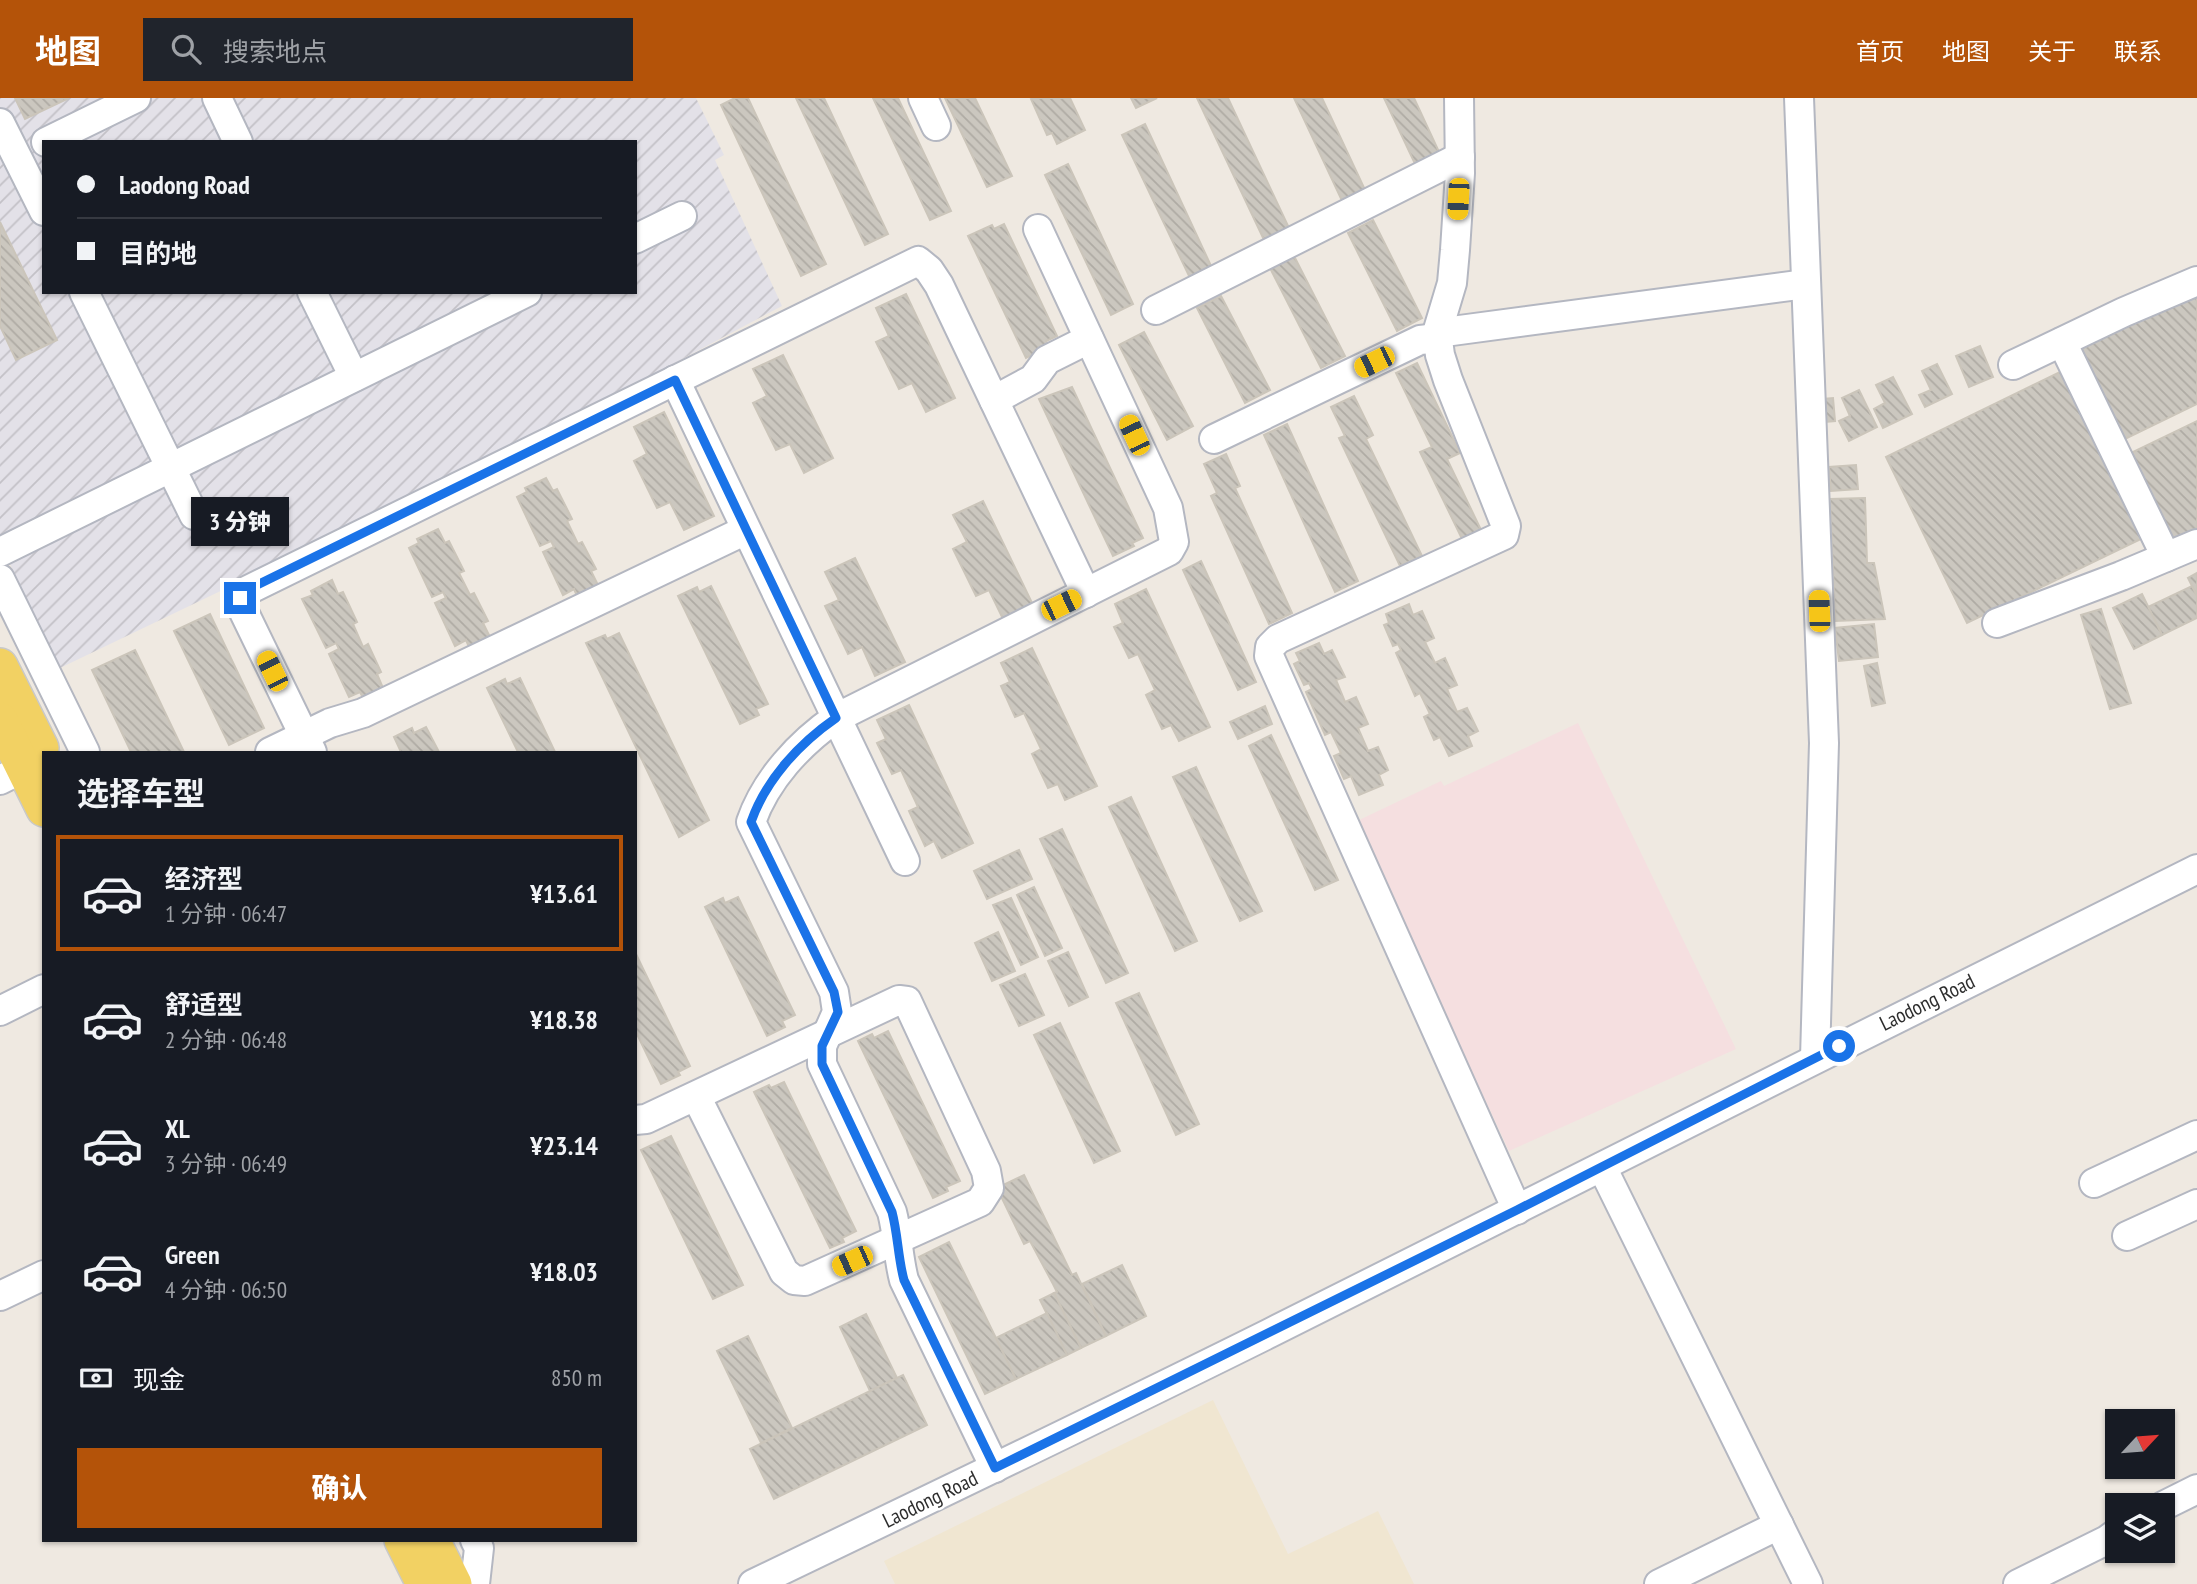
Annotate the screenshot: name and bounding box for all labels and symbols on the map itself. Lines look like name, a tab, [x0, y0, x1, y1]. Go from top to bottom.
car	[1447, 177, 1470, 221]
car	[1351, 343, 1398, 381]
car	[1116, 412, 1153, 458]
callout: 3 分钟	[191, 496, 289, 546]
route end	[224, 582, 256, 614]
car	[1038, 586, 1085, 624]
car	[1808, 590, 1831, 632]
car	[254, 648, 291, 694]
street label: Laodong Road	[1875, 967, 1979, 1037]
route start	[1823, 1030, 1855, 1062]
car	[829, 1243, 876, 1279]
north arrow	[2105, 1409, 2175, 1479]
street label: Laodong Road	[878, 1464, 982, 1534]

